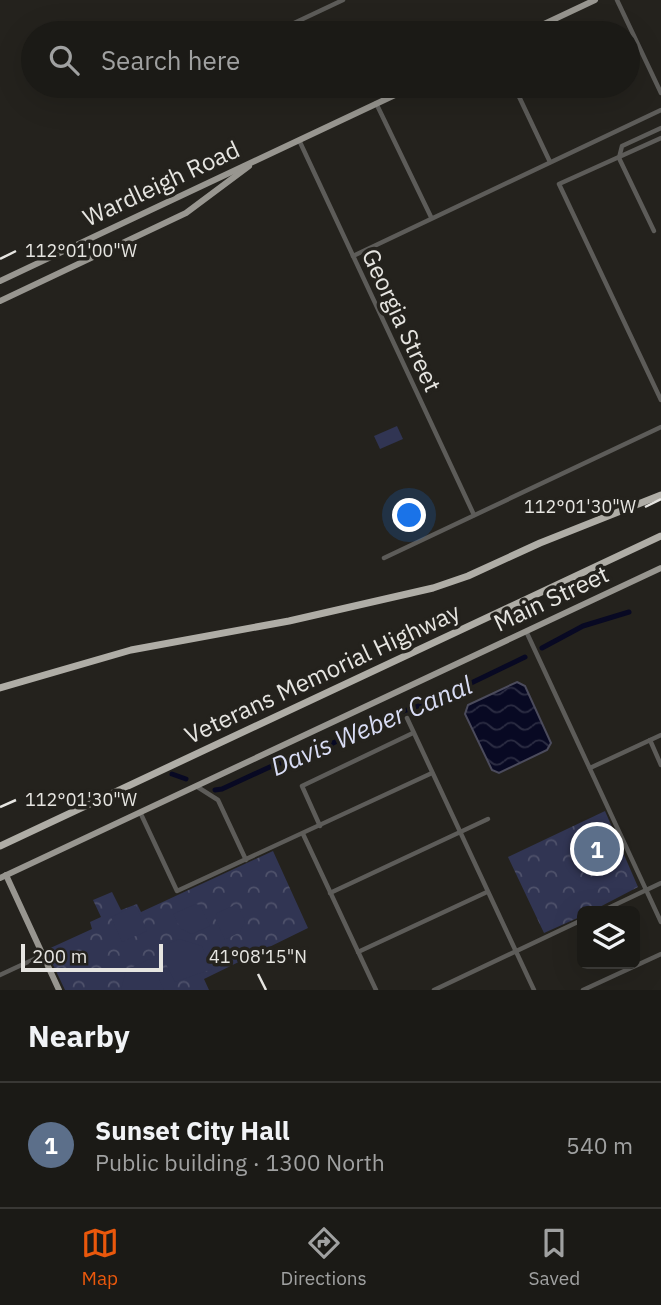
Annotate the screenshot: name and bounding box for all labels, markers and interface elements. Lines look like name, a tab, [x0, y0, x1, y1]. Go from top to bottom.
search box	[21, 21, 640, 98]
icon: search	[45, 41, 83, 79]
text: Search here	[101, 43, 240, 77]
street label: Wardleigh Road	[77, 133, 245, 233]
text: 112°01'00"W	[25, 239, 137, 262]
street label: Georgia Street	[355, 243, 449, 397]
text: 112°01'30"W	[524, 495, 636, 518]
your location	[392, 498, 426, 532]
street label: Main Street	[488, 557, 614, 639]
street label: Veterans Memorial Highway	[179, 595, 465, 751]
water label: Davis Weber Canal	[265, 667, 477, 783]
text: 112°01'30"W	[25, 788, 137, 811]
pin: 1	[574, 823, 620, 875]
map controls	[577, 906, 640, 969]
button: layers	[577, 906, 640, 969]
scale bar	[21, 941, 163, 973]
text: 200 m	[32, 944, 87, 968]
text: 41°08'15"N	[209, 945, 307, 968]
text: Nearby	[28, 1016, 130, 1055]
text: Sunset City Hall	[95, 1113, 290, 1147]
text: 1	[44, 1130, 58, 1160]
text: 540 m	[566, 1130, 633, 1160]
text: Public building · 1300 North	[95, 1147, 385, 1177]
tab: Map	[81, 1224, 119, 1290]
tab: Directions	[280, 1224, 367, 1290]
tab: Saved	[529, 1224, 580, 1290]

